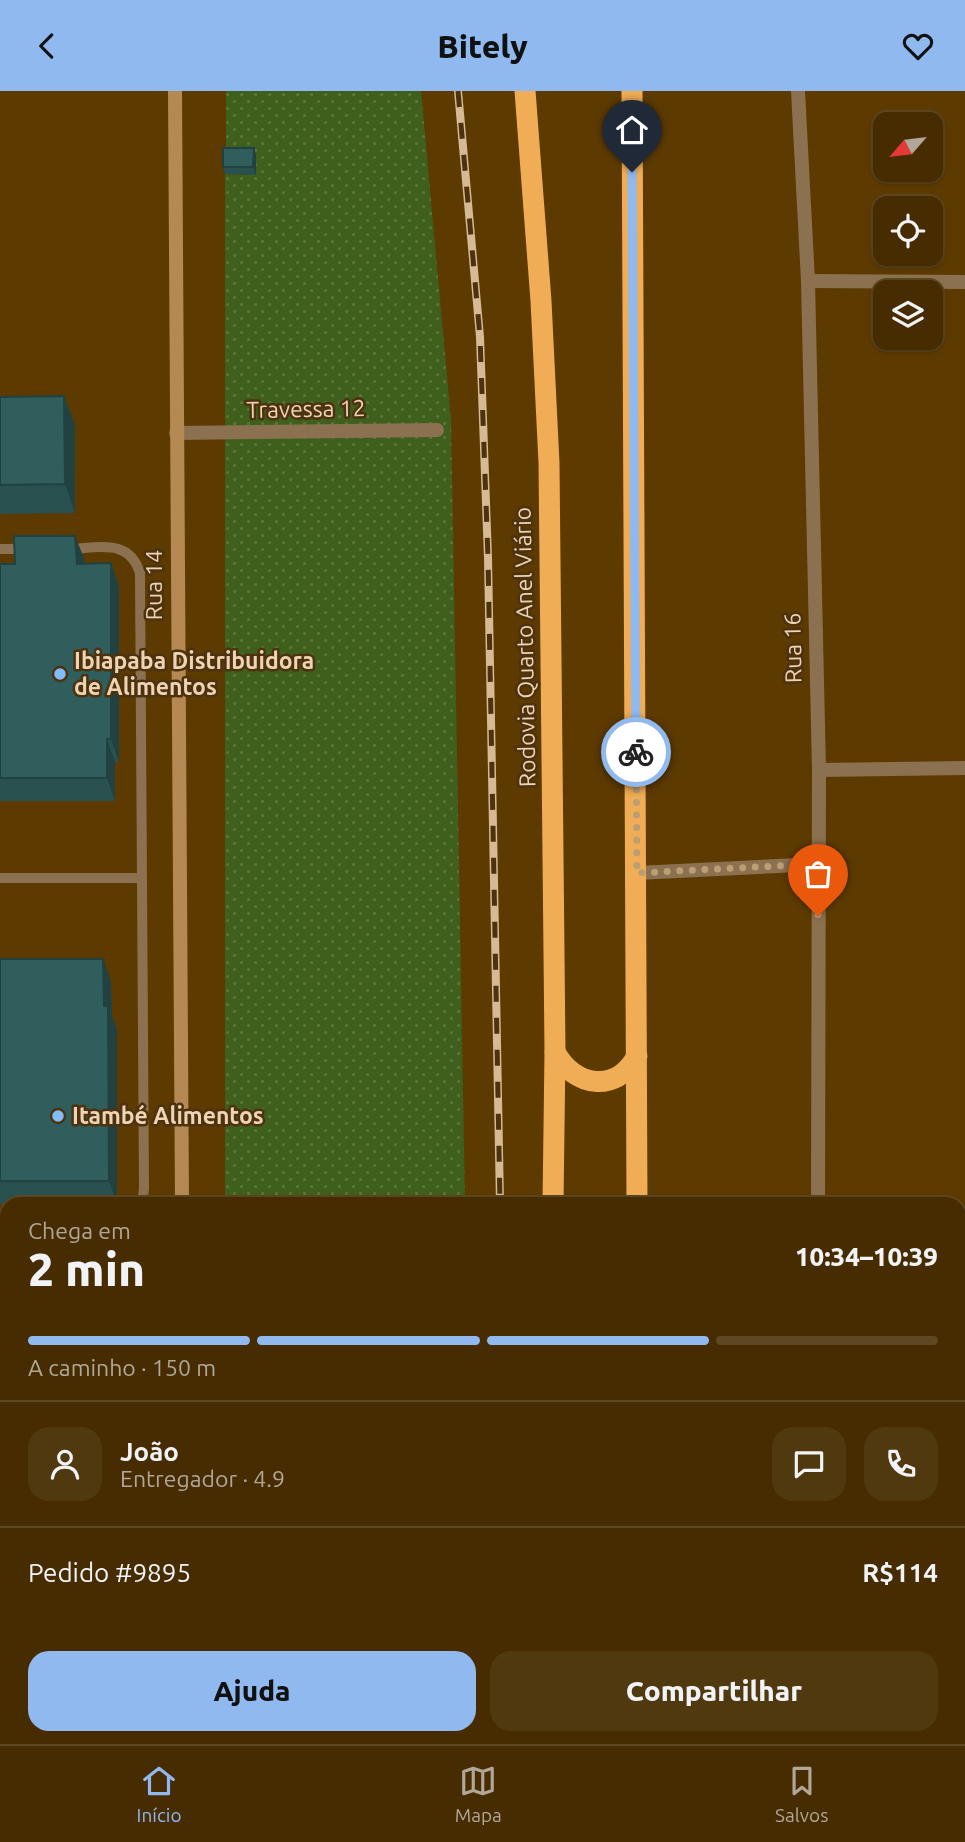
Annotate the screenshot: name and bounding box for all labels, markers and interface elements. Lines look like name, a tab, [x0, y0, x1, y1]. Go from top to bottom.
icon: back	[28, 27, 66, 65]
icon: heart	[899, 27, 937, 65]
text: Bitely	[437, 28, 528, 64]
pin	[602, 100, 662, 172]
icon: home	[613, 111, 651, 149]
north arrow	[873, 112, 943, 182]
map controls	[873, 112, 943, 350]
button: locate	[873, 196, 943, 266]
button: layers	[873, 280, 943, 350]
street label: Travessa 12	[246, 395, 366, 422]
street label: Rodovia Quarto Anel Viário	[510, 507, 539, 787]
street label: Rua 14	[141, 550, 166, 620]
street label: Rua 16	[779, 613, 806, 683]
place label: Ibiapaba Distribuidora de Alimentos	[74, 648, 314, 699]
marker: Ibiapaba Distribuidora de Alimentos	[52, 666, 68, 682]
courier	[601, 717, 671, 787]
icon: bike	[617, 733, 655, 771]
pin	[788, 844, 848, 916]
icon: bag	[799, 855, 837, 893]
place label: Itambé Alimentos	[72, 1103, 264, 1128]
marker: Itambé Alimentos	[50, 1108, 66, 1124]
text: Chega em	[28, 1218, 131, 1243]
text: 10:34–10:39	[795, 1242, 938, 1271]
text: 2 min	[28, 1243, 145, 1295]
text: A caminho · 150 m	[28, 1355, 216, 1380]
button: person	[28, 1427, 102, 1501]
button: chat	[772, 1427, 846, 1501]
button: phone	[864, 1427, 938, 1501]
text: João	[120, 1437, 179, 1466]
text: Entregador · 4.9	[120, 1466, 285, 1491]
text: Pedido #9895	[28, 1558, 191, 1587]
text: R$114	[862, 1558, 938, 1587]
button: Ajuda	[28, 1651, 476, 1731]
button: Compartilhar	[490, 1651, 938, 1731]
tab: Início	[137, 1762, 182, 1826]
tab: Mapa	[455, 1762, 502, 1826]
tab: Salvos	[775, 1762, 828, 1826]

